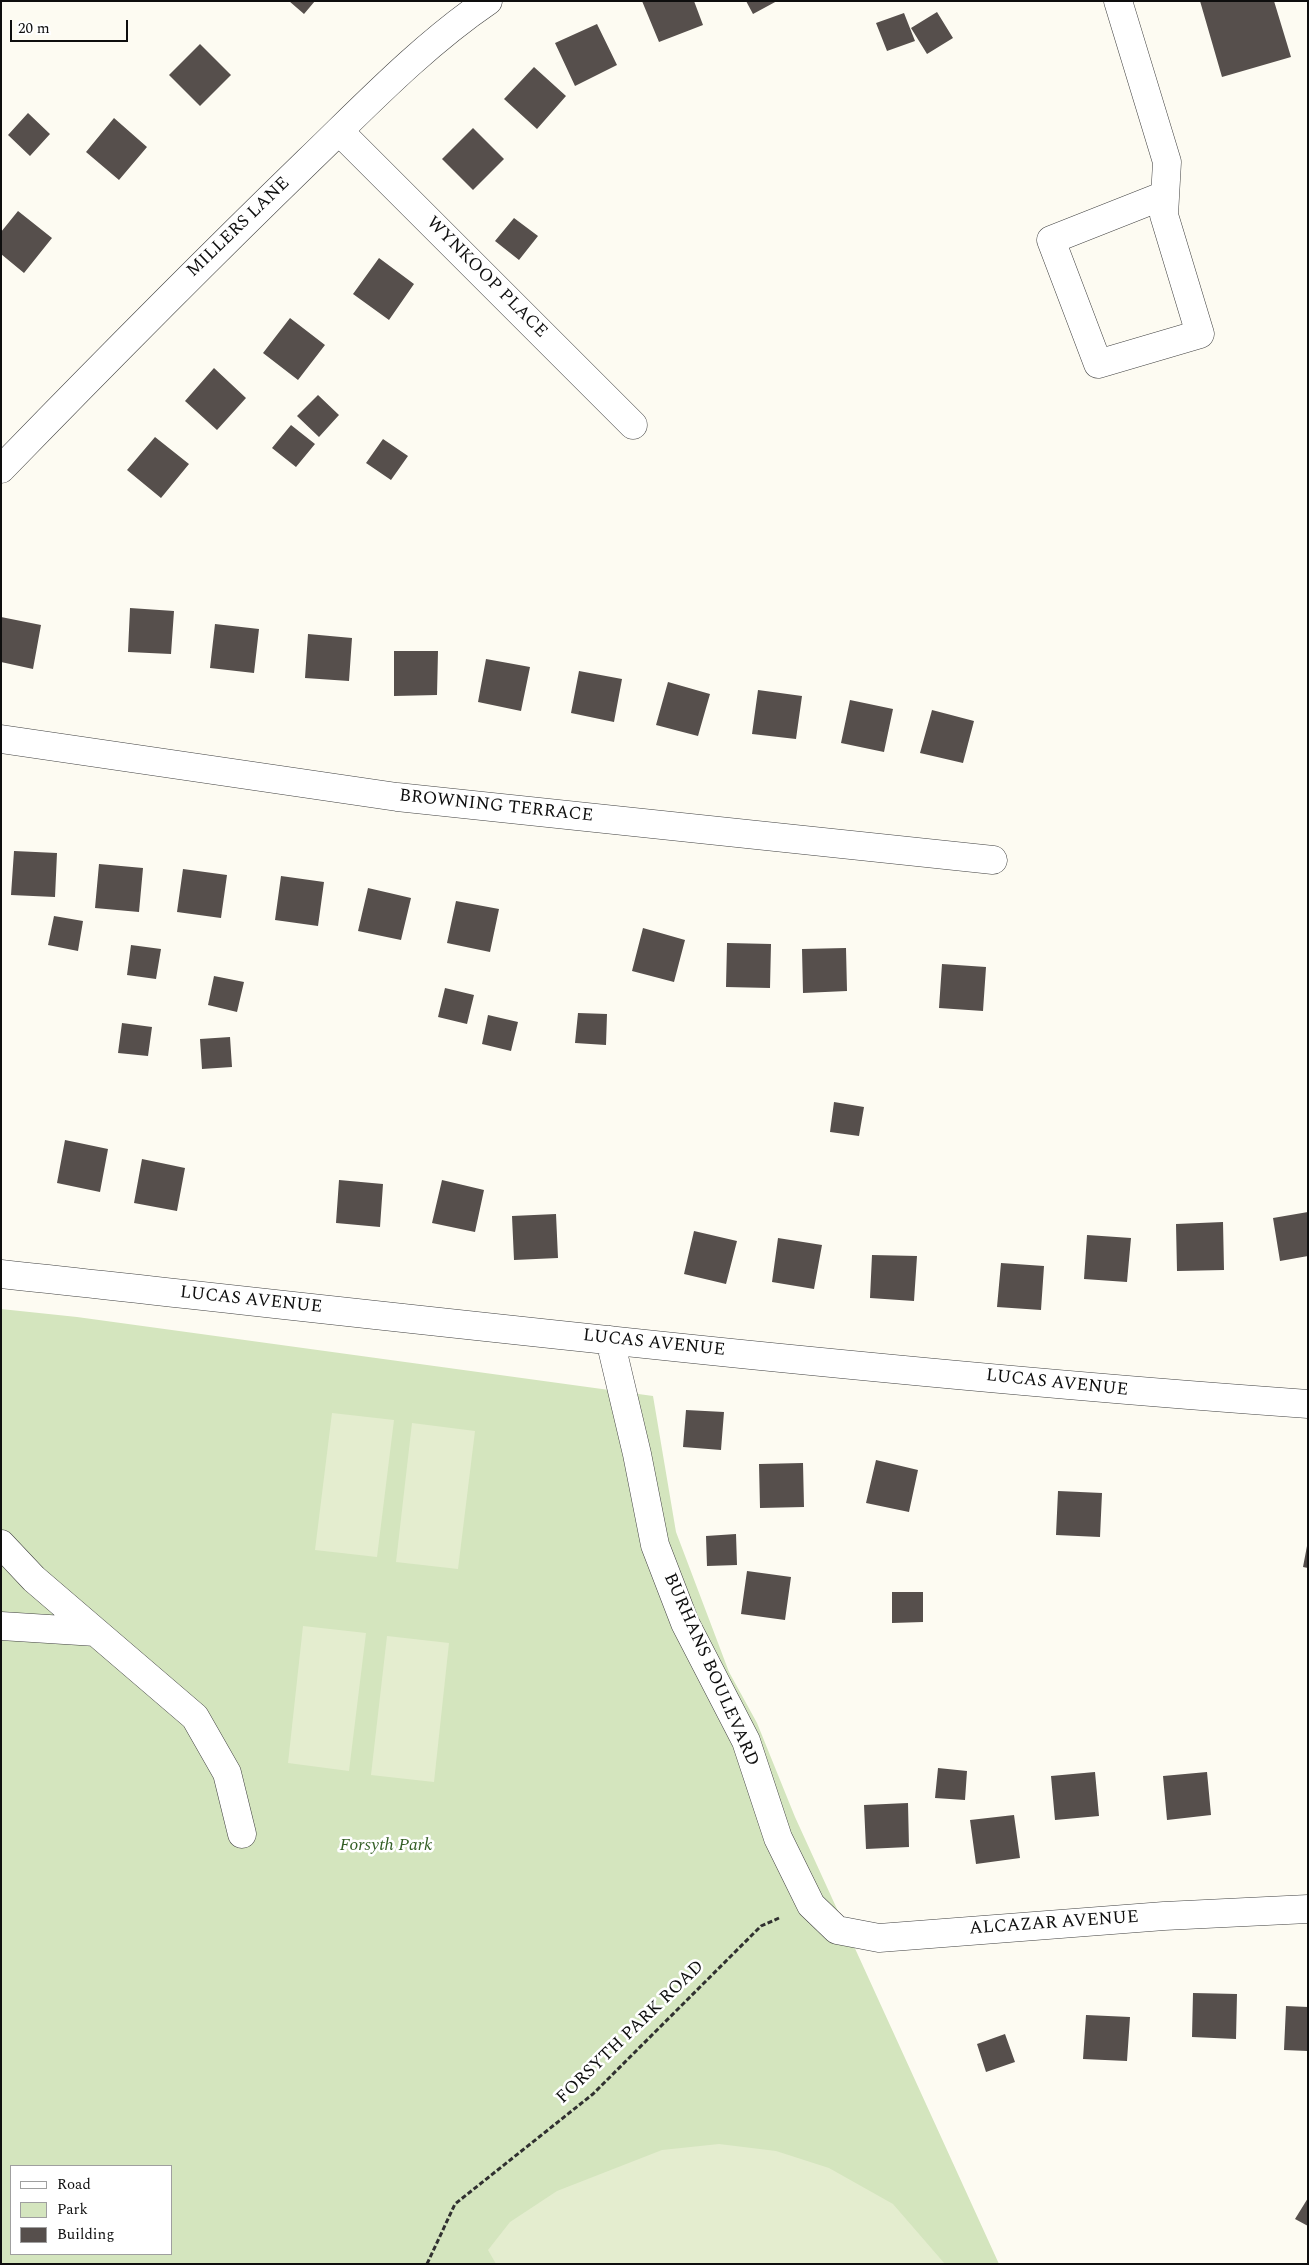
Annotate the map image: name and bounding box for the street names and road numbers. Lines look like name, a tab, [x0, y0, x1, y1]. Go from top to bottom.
street label: MILLERS LANE	[183, 173, 295, 283]
street label: WYNKOOP PLACE	[421, 213, 551, 343]
street label: BROWNING TERRACE	[398, 786, 594, 828]
street label: LUCAS AVENUE	[179, 1283, 323, 1319]
street label: LUCAS AVENUE	[582, 1326, 726, 1362]
street label: LUCAS AVENUE	[985, 1366, 1129, 1402]
street label: BURHANS BOULEVARD	[658, 1570, 762, 1770]
street label: ALCAZAR AVENUE	[968, 1907, 1140, 1941]
street label: FORSYTH PARK ROAD	[553, 1957, 709, 2109]

